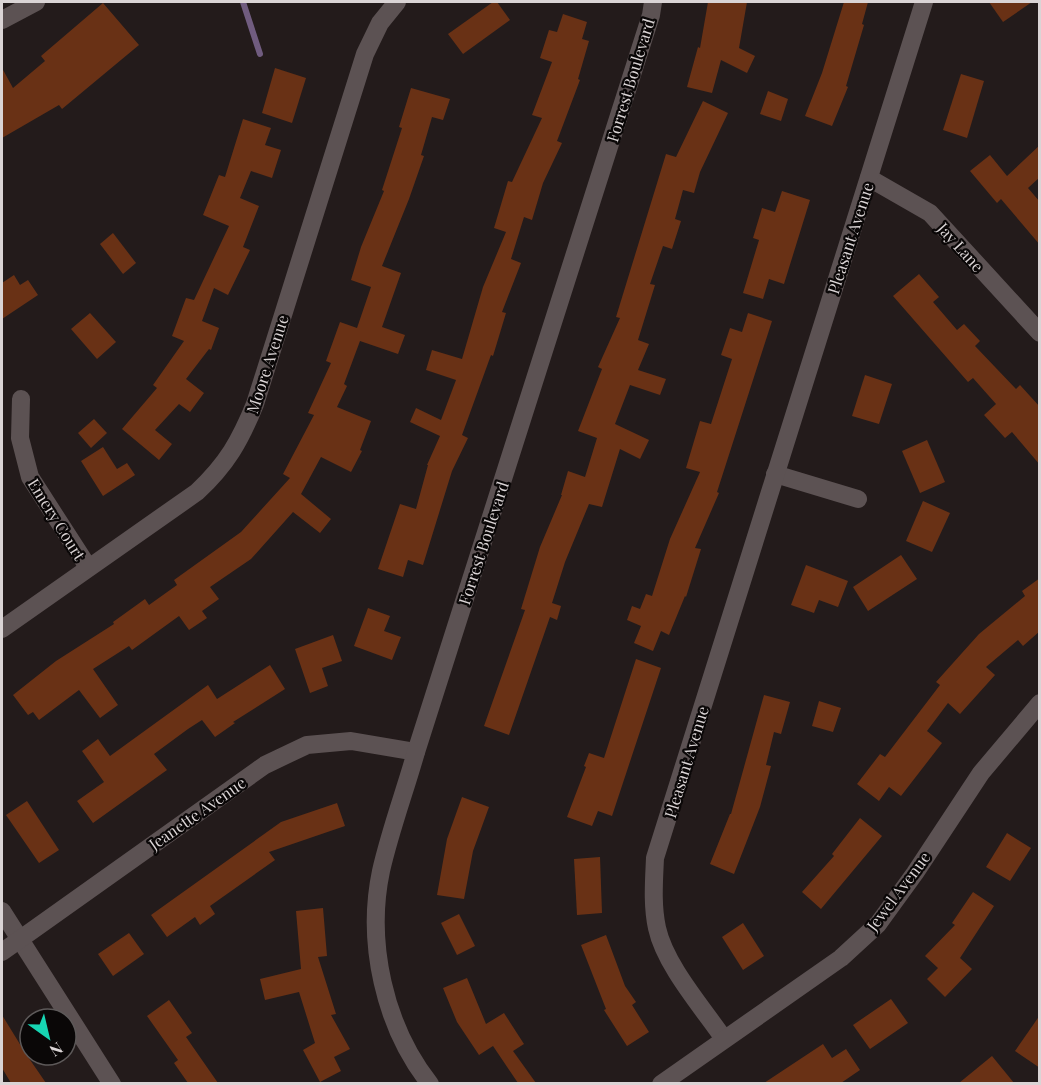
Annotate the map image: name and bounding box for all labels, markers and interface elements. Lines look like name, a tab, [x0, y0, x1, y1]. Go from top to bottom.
street label: Forrest Boulevard	[601, 16, 659, 144]
street label: Pleasant Avenue	[822, 180, 878, 296]
street label: Jay Lane	[933, 217, 989, 276]
street label: Moore Avenue	[241, 312, 293, 416]
street label: Emery Court	[24, 474, 91, 564]
street label: Forrest Boulevard	[453, 479, 513, 607]
street label: Pleasant Avenue	[659, 703, 713, 821]
street label: Jeanette Avenue	[144, 772, 250, 855]
street label: Jewel Avenue	[861, 847, 935, 936]
north arrow	[18, 1007, 78, 1067]
text: N	[46, 1038, 67, 1062]

